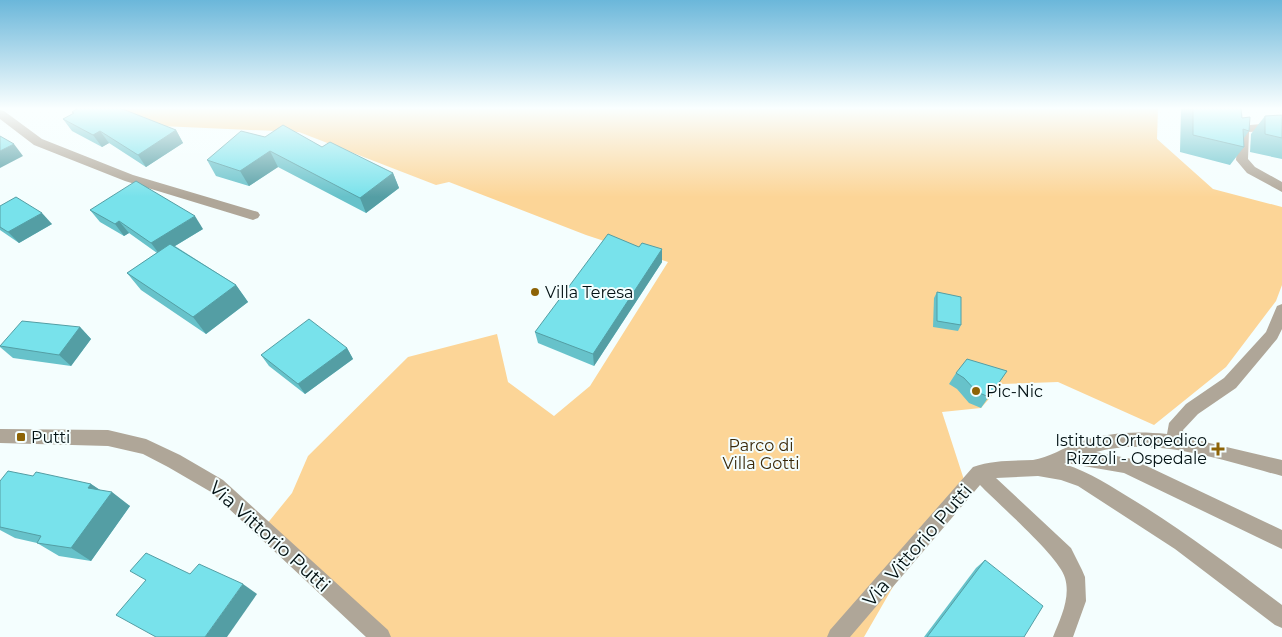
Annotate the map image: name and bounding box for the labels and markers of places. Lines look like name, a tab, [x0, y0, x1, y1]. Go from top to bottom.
place label: Villa Teresa	[545, 283, 634, 302]
marker: Villa Teresa	[529, 286, 541, 298]
place label: Pic-Nic	[986, 382, 1043, 401]
marker: Pic-Nic	[970, 385, 982, 397]
place label: Putti	[31, 428, 70, 447]
marker: Putti	[15, 431, 27, 443]
place label: Istituto Ortopedico Rizzoli - Ospedale	[1055, 431, 1207, 468]
marker: Istituto Ortopedico Rizzoli - Ospedale	[1211, 442, 1225, 456]

